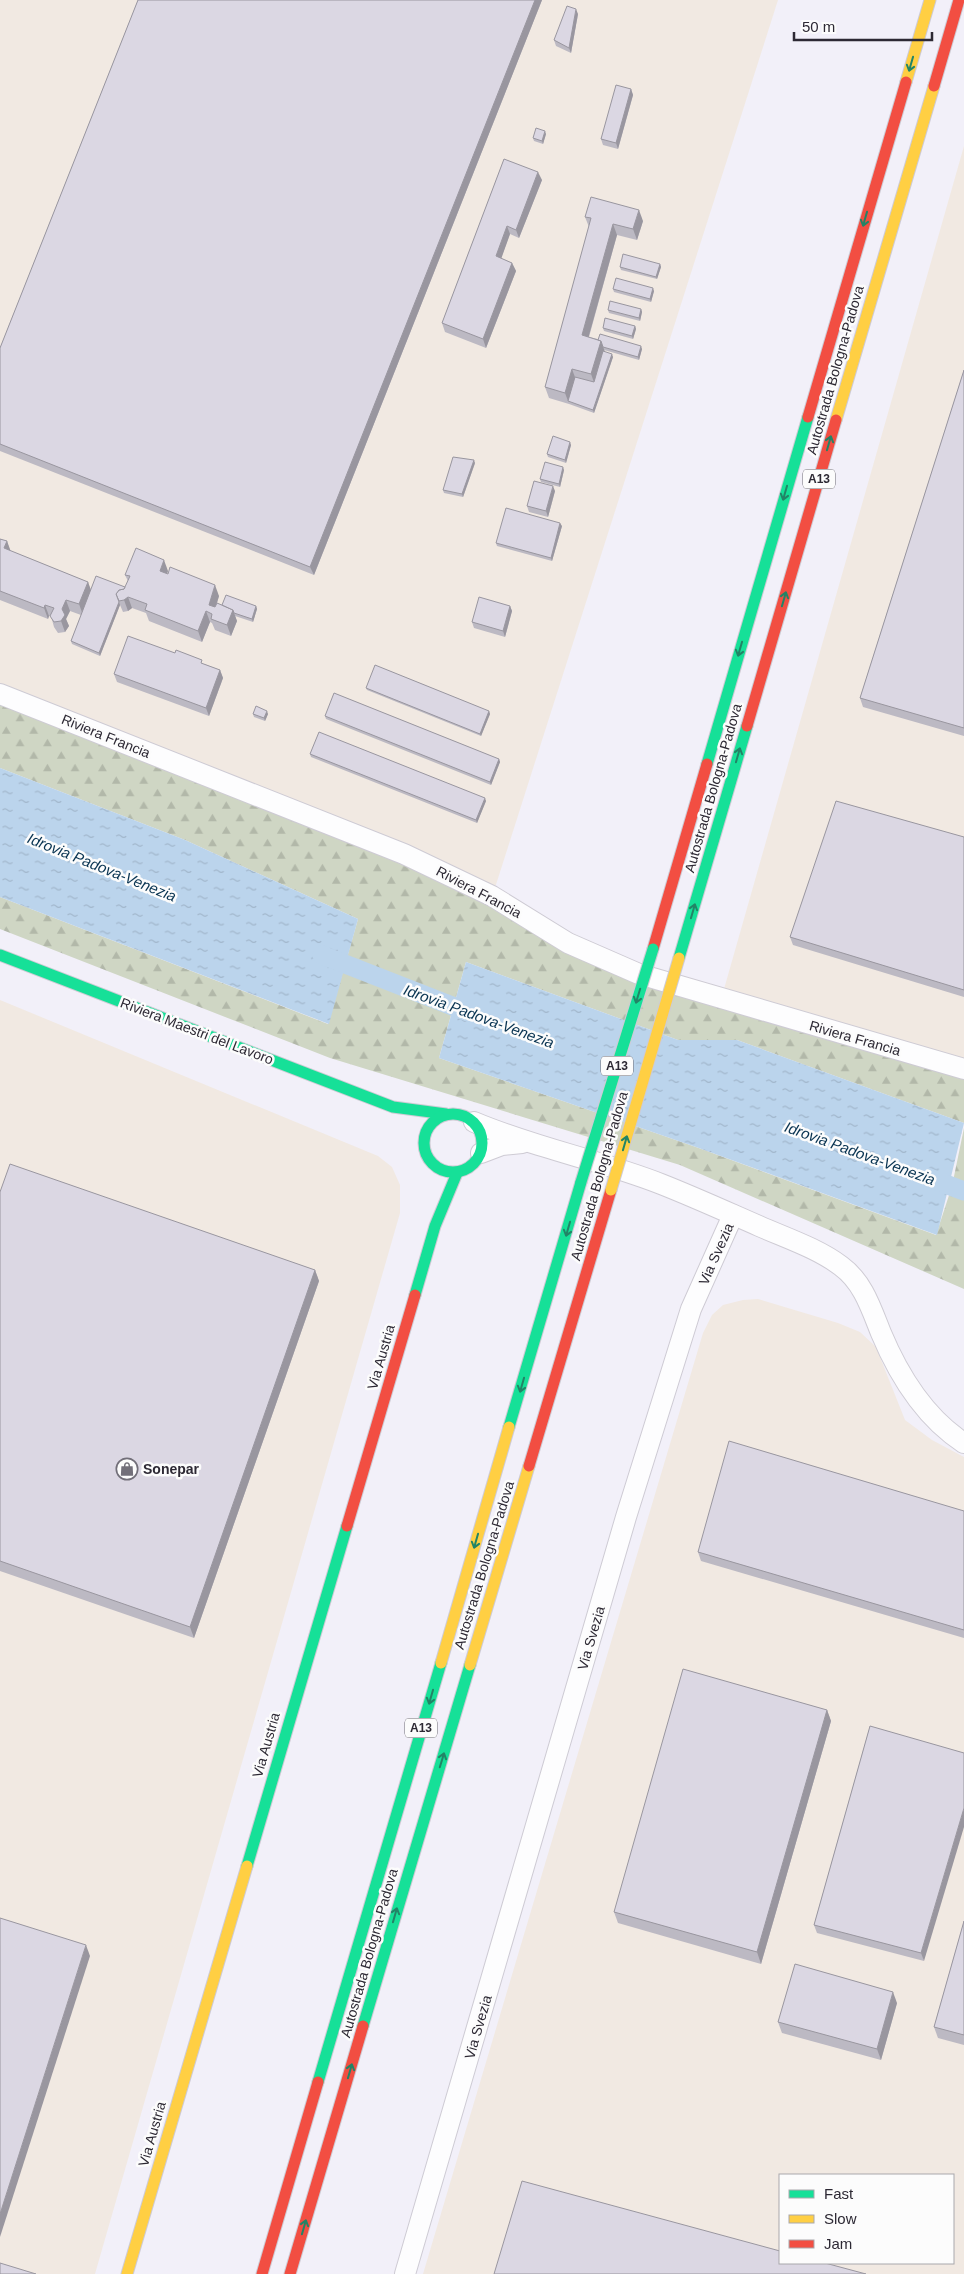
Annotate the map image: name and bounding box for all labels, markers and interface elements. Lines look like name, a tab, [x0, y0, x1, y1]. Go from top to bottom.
scale bar	[794, 10, 932, 42]
text: 50 m	[802, 18, 835, 35]
one-way arrow	[906, 55, 916, 71]
one-way arrow	[860, 211, 870, 227]
street label: Autostrada Bologna-Padova	[803, 283, 867, 456]
one-way arrow	[825, 435, 835, 451]
road number: A13	[803, 469, 835, 488]
one-way arrow	[780, 485, 790, 501]
one-way arrow	[779, 591, 789, 607]
one-way arrow	[735, 641, 745, 657]
street label: Autostrada Bologna-Padova	[681, 701, 745, 874]
street label: Riviera Francia	[59, 711, 153, 761]
one-way arrow	[734, 747, 744, 763]
water label: Idrovia Padova-Venezia	[25, 829, 179, 905]
street label: Riviera Francia	[434, 863, 525, 921]
one-way arrow	[688, 903, 698, 919]
water label: Idrovia Padova-Venezia	[402, 981, 556, 1051]
one-way arrow	[633, 988, 643, 1004]
street label: Riviera Maestri del Lavoro	[118, 994, 276, 1068]
street label: Riviera Francia	[808, 1017, 903, 1059]
road number: A13	[601, 1056, 633, 1076]
street label: Autostrada Bologna-Padova	[567, 1089, 631, 1262]
water label: Idrovia Padova-Venezia	[783, 1118, 937, 1188]
one-way arrow	[620, 1135, 630, 1151]
street label: Via Svezia	[695, 1220, 737, 1287]
one-way arrow	[562, 1221, 572, 1237]
street label: Via Austria	[364, 1323, 398, 1391]
one-way arrow	[516, 1377, 526, 1393]
shop icon: Sonepar	[115, 1457, 139, 1481]
place label: Sonepar	[143, 1461, 200, 1477]
street label: Autostrada Bologna-Padova	[451, 1479, 517, 1651]
one-way arrow	[471, 1533, 481, 1549]
street label: Via Svezia	[574, 1604, 608, 1672]
one-way arrow	[425, 1689, 435, 1705]
street label: Via Austria	[249, 1711, 283, 1779]
road number: A13	[405, 1719, 437, 1738]
one-way arrow	[437, 1752, 447, 1768]
street label: Autostrada Bologna-Padova	[337, 1866, 401, 2039]
one-way arrow	[391, 1908, 401, 1924]
street label: Via Svezia	[461, 1993, 495, 2061]
one-way arrow	[345, 2064, 355, 2080]
street label: Via Austria	[135, 2100, 169, 2168]
legend	[779, 2174, 954, 2264]
text: Fast	[824, 2185, 854, 2202]
text: Slow	[824, 2210, 857, 2227]
one-way arrow	[299, 2220, 309, 2236]
text: Jam	[824, 2235, 852, 2252]

